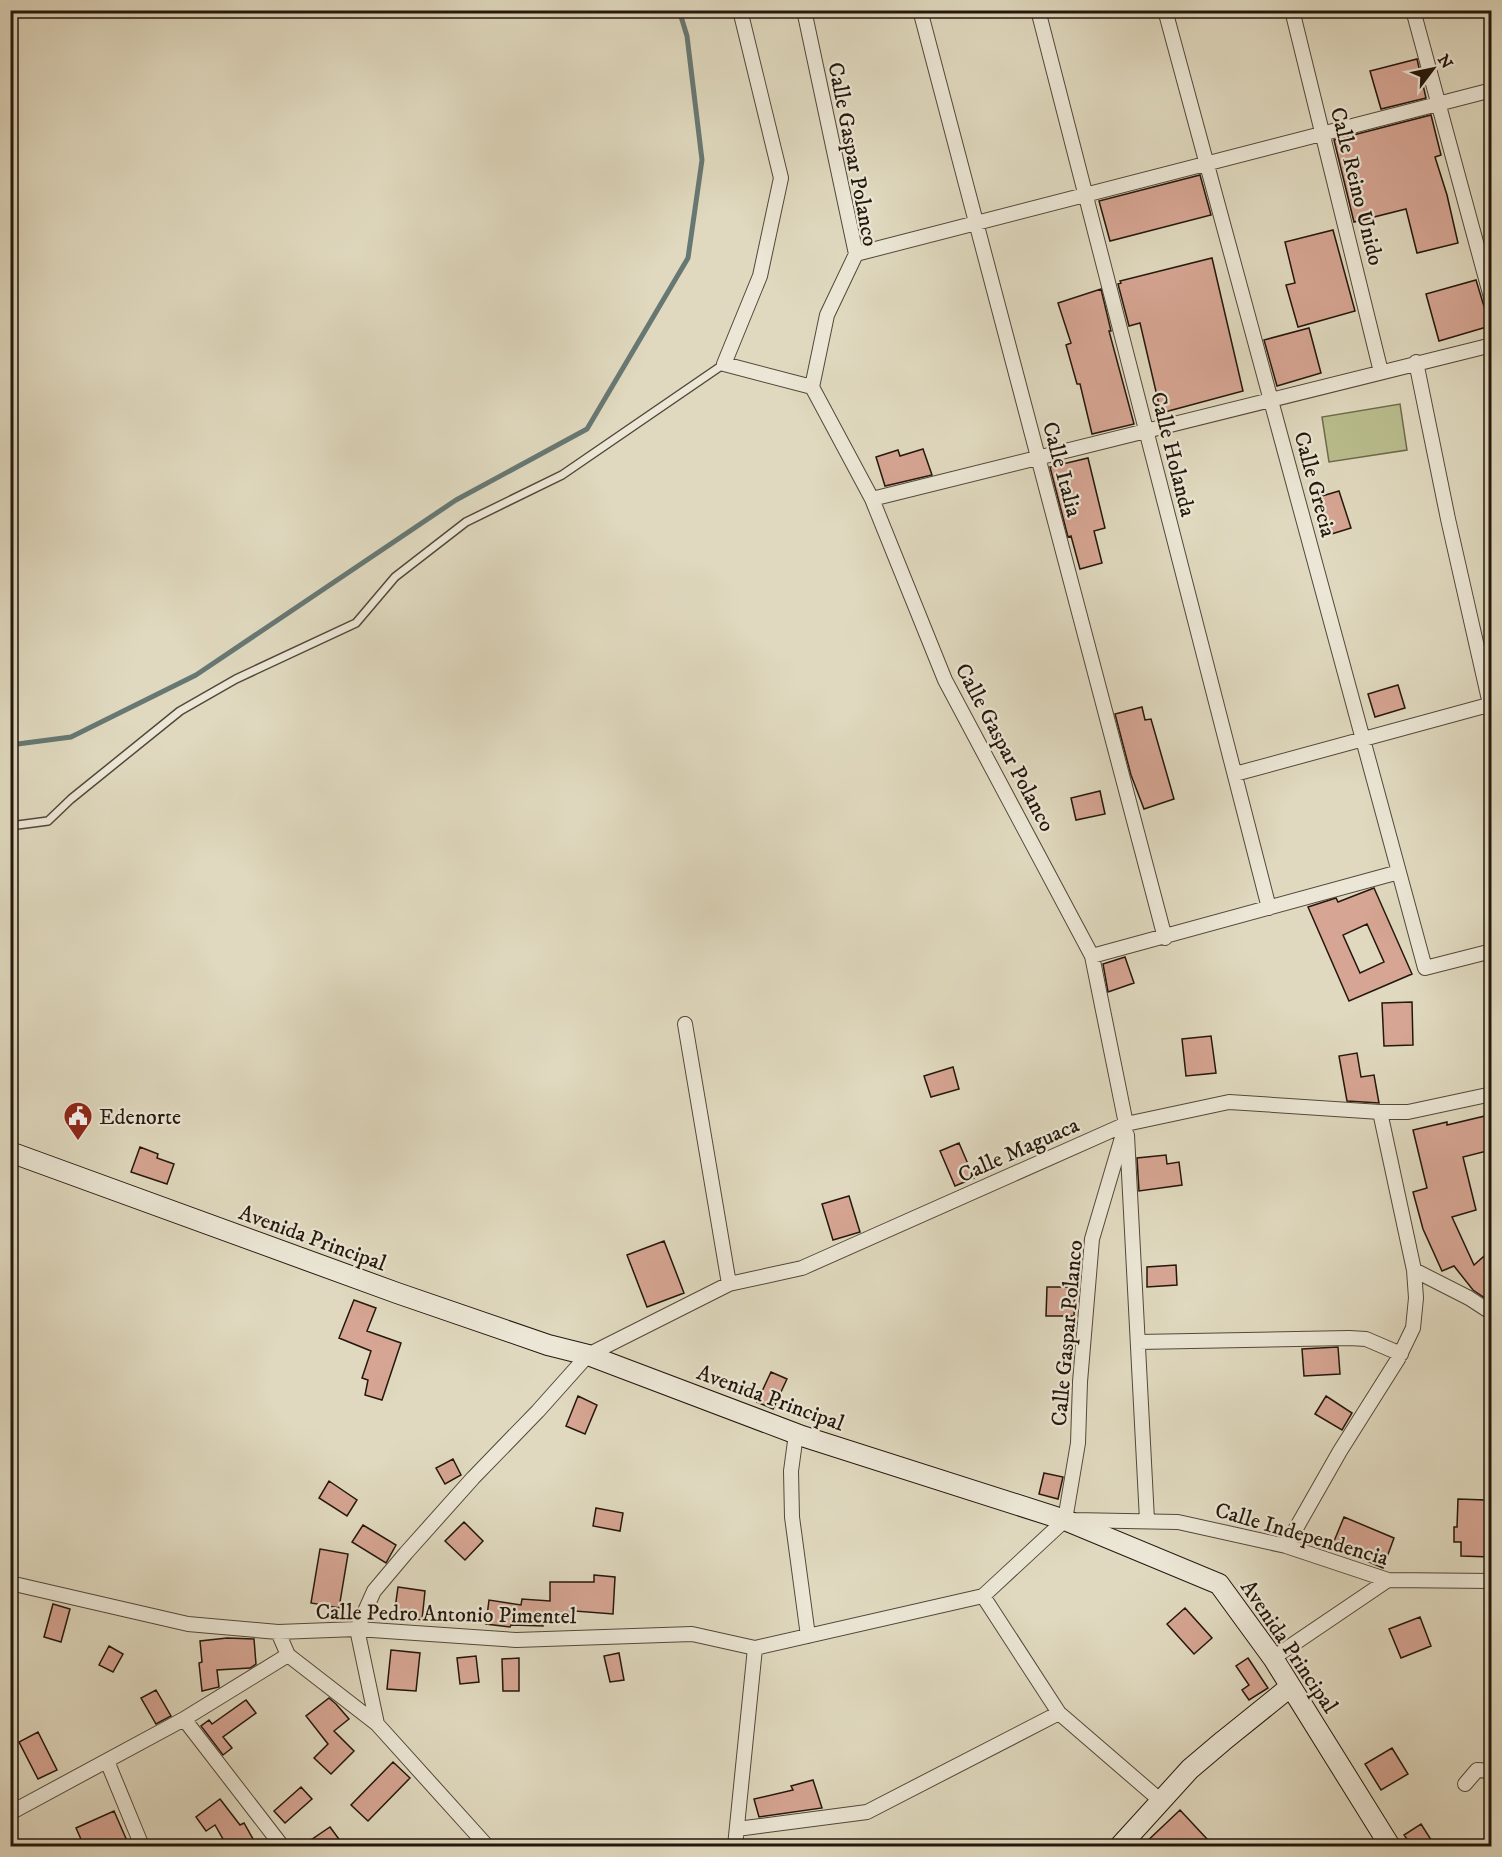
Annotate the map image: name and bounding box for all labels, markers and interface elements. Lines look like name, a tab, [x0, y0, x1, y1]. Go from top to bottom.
north arrow	[1403, 39, 1463, 99]
text: N	[1433, 51, 1457, 72]
street label: Calle Gaspar Polanco	[821, 60, 884, 249]
street label: Calle Reino Unido	[1324, 104, 1389, 268]
street label: Calle Holanda	[1144, 389, 1201, 520]
street label: Calle Italia	[1036, 419, 1087, 521]
street label: Calle Grecia	[1288, 429, 1342, 541]
street label: Calle Gaspar Polanco	[949, 659, 1060, 837]
public building icon: Edenorte	[62, 1100, 94, 1142]
place label: Edenorte	[99, 1104, 181, 1131]
street label: Calle Maguaca	[954, 1111, 1084, 1189]
street label: Avenida Principal	[235, 1199, 390, 1278]
street label: Calle Gaspar Polanco	[1046, 1239, 1089, 1427]
street label: Avenida Principal	[693, 1359, 848, 1438]
street label: Calle Independencia	[1212, 1497, 1392, 1572]
street label: Avenida Principal	[1234, 1575, 1343, 1719]
street label: Calle Pedro Antonio Pimentel	[315, 1599, 577, 1630]

